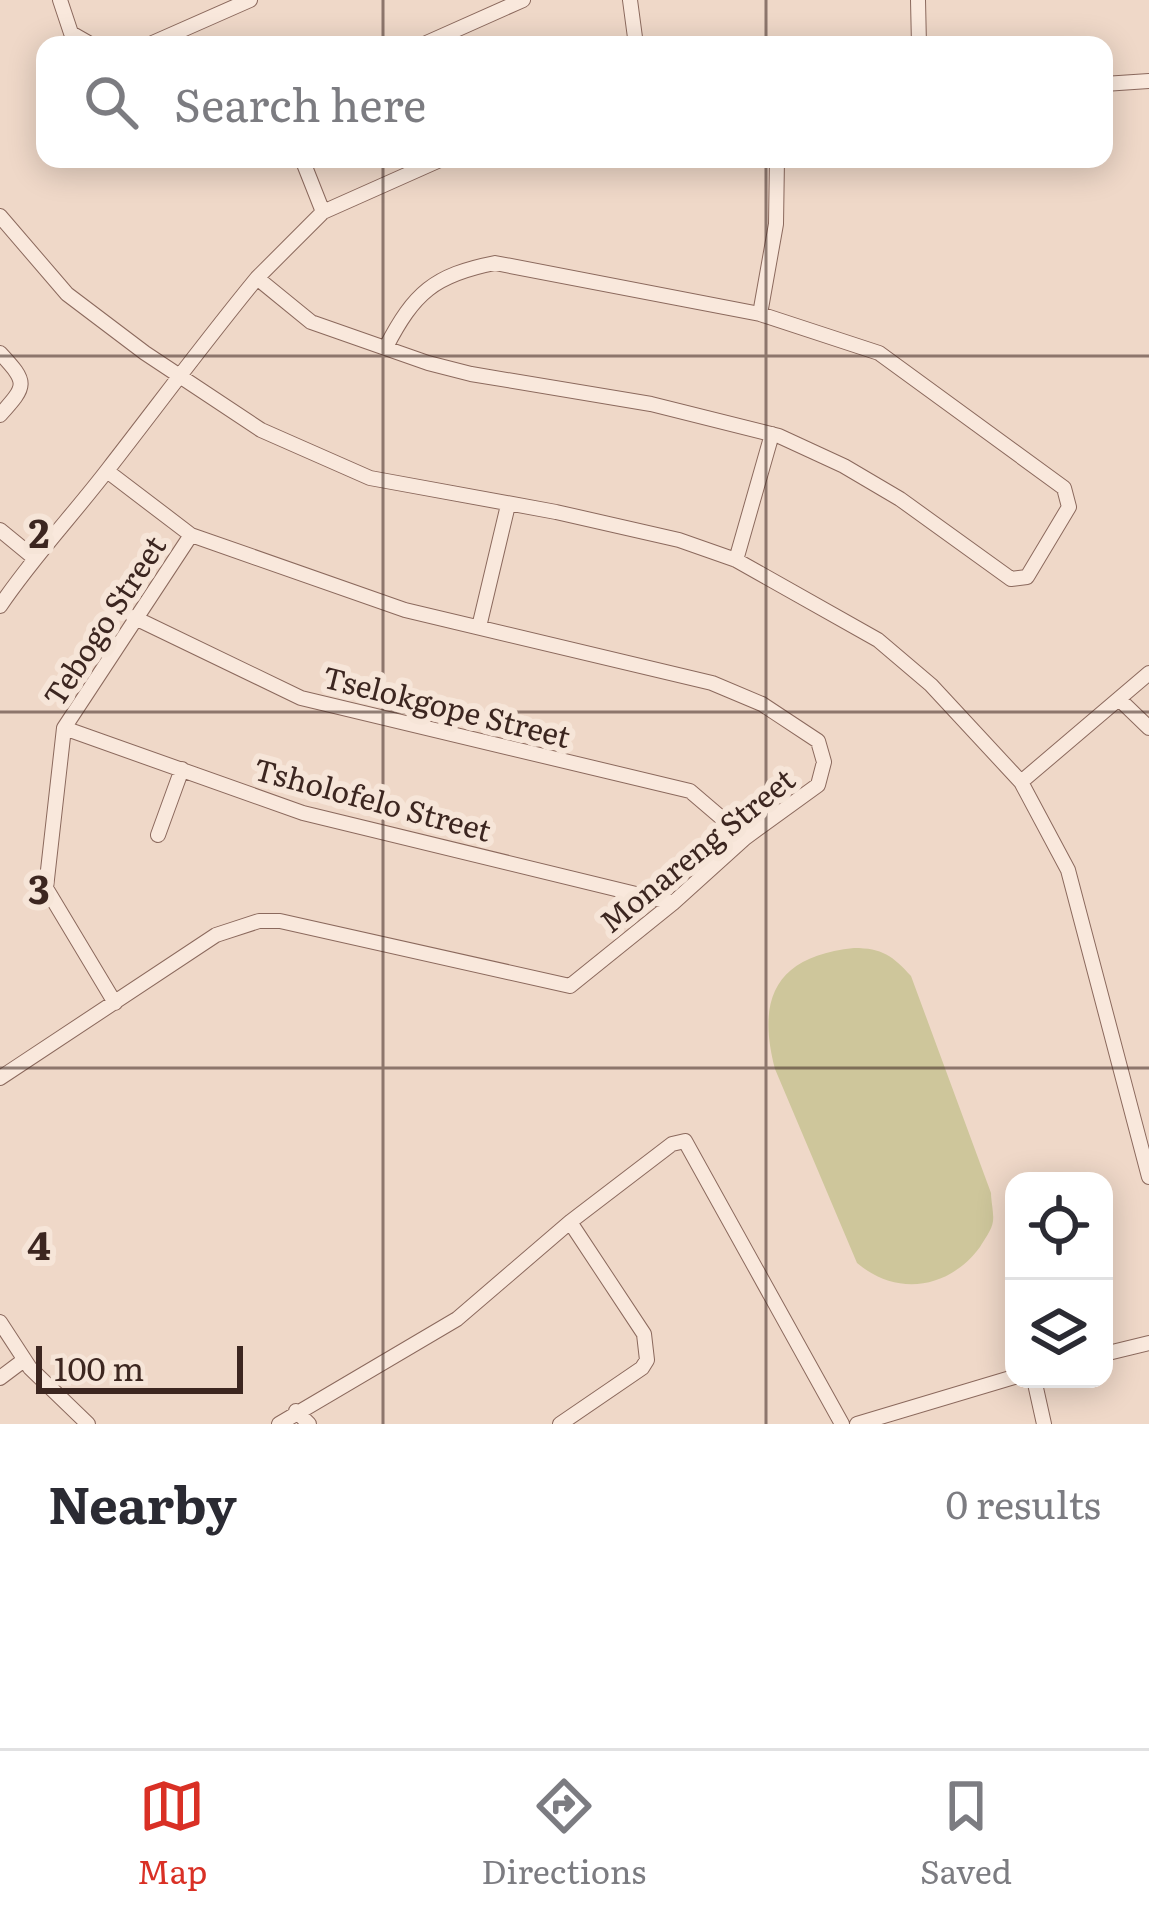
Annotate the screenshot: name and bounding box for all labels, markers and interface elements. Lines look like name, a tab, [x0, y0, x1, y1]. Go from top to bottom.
search box	[36, 36, 1113, 168]
icon: search	[78, 69, 144, 135]
text: Search here	[174, 69, 426, 136]
text: 2	[29, 502, 49, 560]
street label: Tebogo Street	[31, 526, 175, 714]
street label: Tselokgope Street	[319, 653, 575, 757]
street label: Tsholofelo Street	[249, 745, 497, 851]
street label: Monareng Street	[589, 756, 803, 942]
text: 3	[28, 858, 50, 916]
map controls	[1005, 1172, 1113, 1388]
button: locate	[1005, 1172, 1113, 1280]
text: 4	[27, 1214, 51, 1272]
button: layers	[1005, 1280, 1113, 1388]
scale bar	[36, 1340, 243, 1393]
text: 100 m	[54, 1342, 144, 1391]
text: Nearby	[48, 1464, 237, 1540]
text: 0 results	[946, 1473, 1101, 1531]
tab: Map	[137, 1773, 207, 1894]
tab: Directions	[481, 1773, 646, 1894]
tab: Saved	[920, 1773, 1012, 1894]

